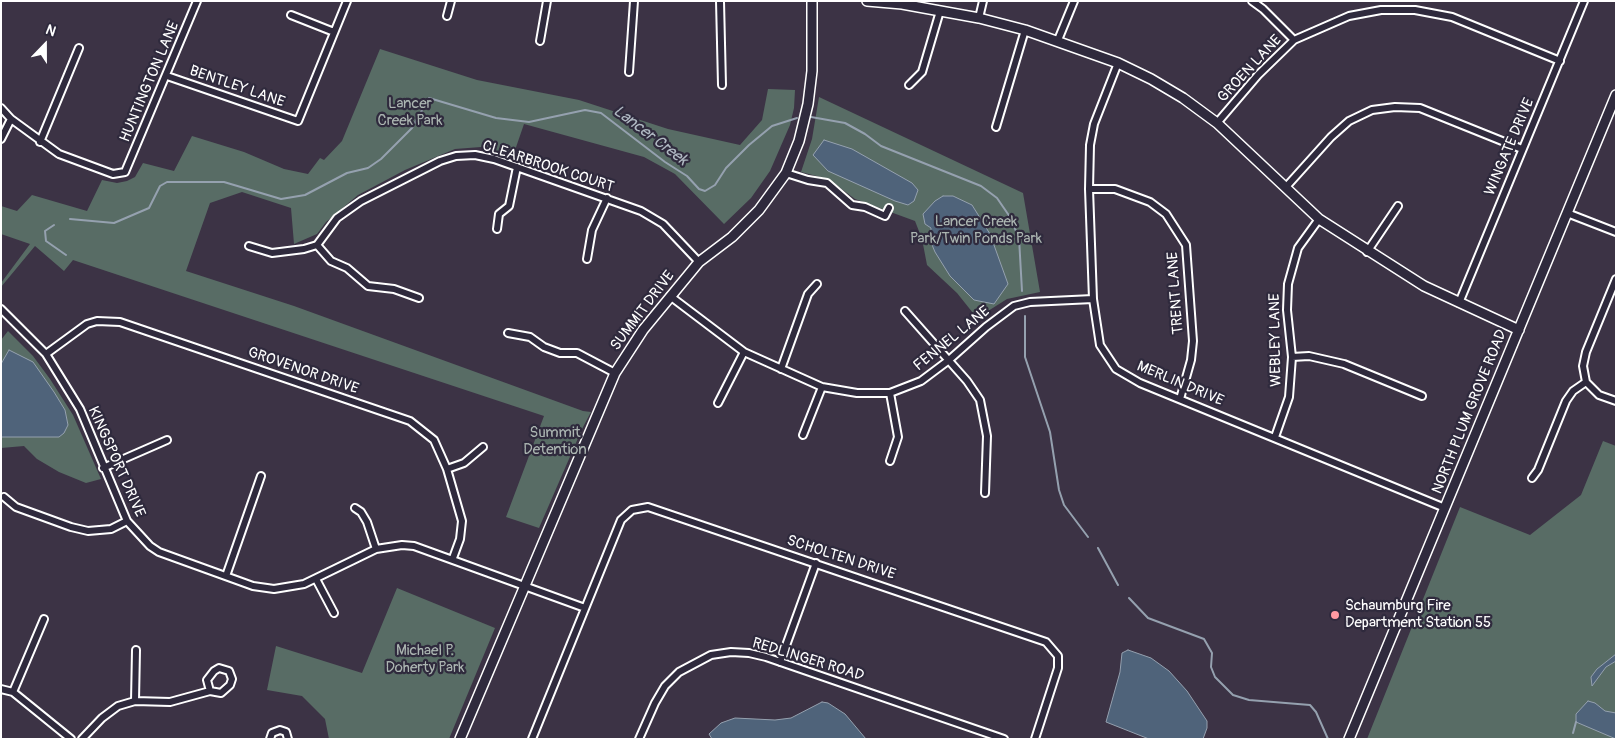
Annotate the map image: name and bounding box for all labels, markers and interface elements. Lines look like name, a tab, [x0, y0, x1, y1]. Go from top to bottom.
street label: HUNTINGTON LANE	[116, 19, 184, 145]
north arrow	[20, 20, 70, 70]
text: N	[43, 21, 58, 40]
street label: GROEN LANE	[1214, 31, 1286, 107]
street label: BENTLEY LANE	[187, 62, 287, 112]
park label: Lancer Creek Park	[378, 95, 442, 130]
street label: WINGATE DRIVE	[1481, 96, 1539, 198]
water label: Lancer Creek	[609, 102, 691, 170]
street label: CLEARBROOK COURT	[480, 137, 616, 197]
park label: Lancer Creek Park/Twin Ponds Park	[910, 213, 1042, 248]
street label: TRENT LANE	[1164, 251, 1188, 335]
street label: SUMMIT DRIVE	[607, 268, 679, 354]
street label: WEBLEY LANE	[1266, 293, 1286, 387]
street label: FENNEL LANE	[910, 303, 994, 375]
street label: NORTH PLUM GROVE ROAD	[1429, 327, 1511, 497]
street label: GROVENOR DRIVE	[245, 344, 361, 398]
street label: MERLIN DRIVE	[1134, 358, 1226, 410]
street label: KINGSPORT DRIVE	[84, 404, 148, 520]
park label: Summit Detention	[523, 424, 587, 459]
street label: SCHOLTEN DRIVE	[784, 532, 898, 584]
place label: Schaumburg Fire Department Station 55	[1345, 597, 1491, 632]
marker: Schaumburg Fire Department Station 55	[1329, 609, 1341, 621]
street label: REDLINGER ROAD	[750, 634, 866, 686]
park label: Michael P. Doherty Park	[385, 642, 465, 677]

